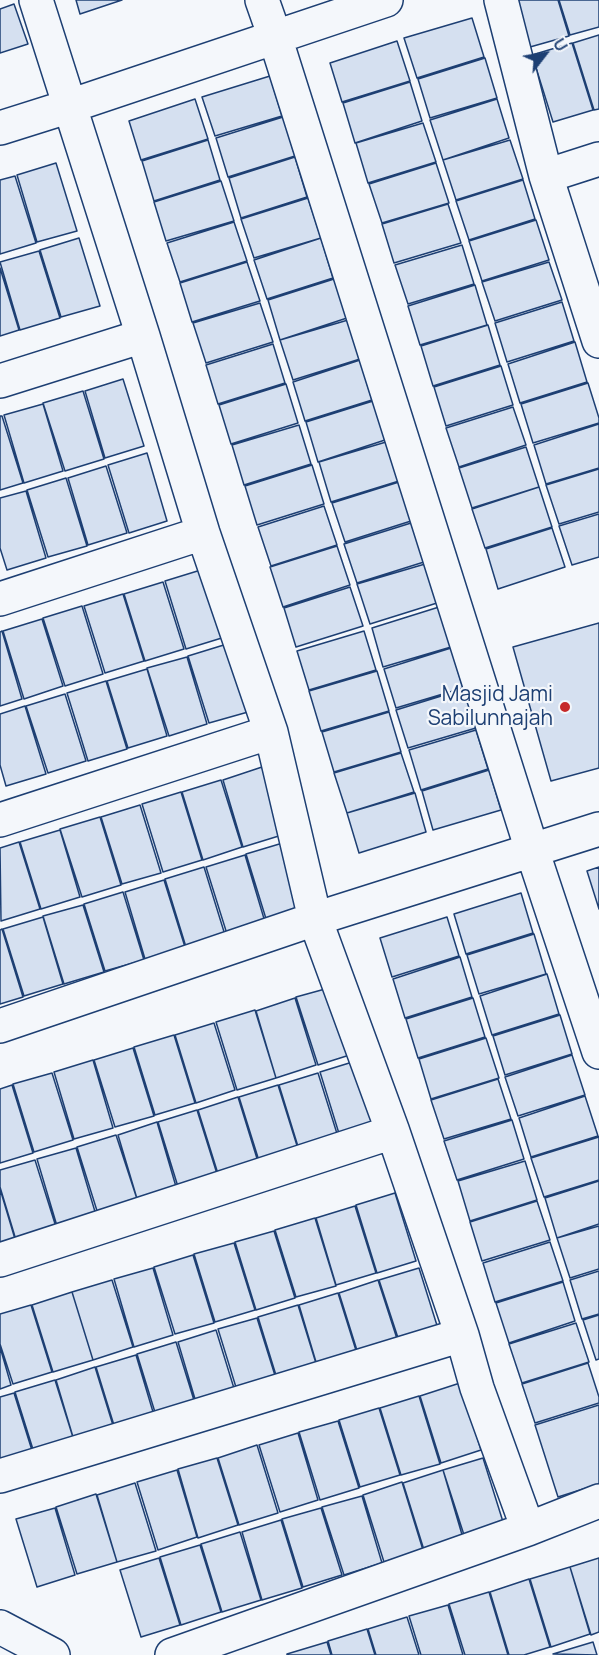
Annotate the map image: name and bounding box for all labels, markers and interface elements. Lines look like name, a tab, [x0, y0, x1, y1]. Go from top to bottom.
north arrow	[515, 24, 575, 84]
text: U	[548, 34, 573, 55]
place label: Masjid Jami Sabilunnajah	[428, 682, 553, 732]
marker: Masjid Jami Sabilunnajah	[558, 700, 572, 714]

